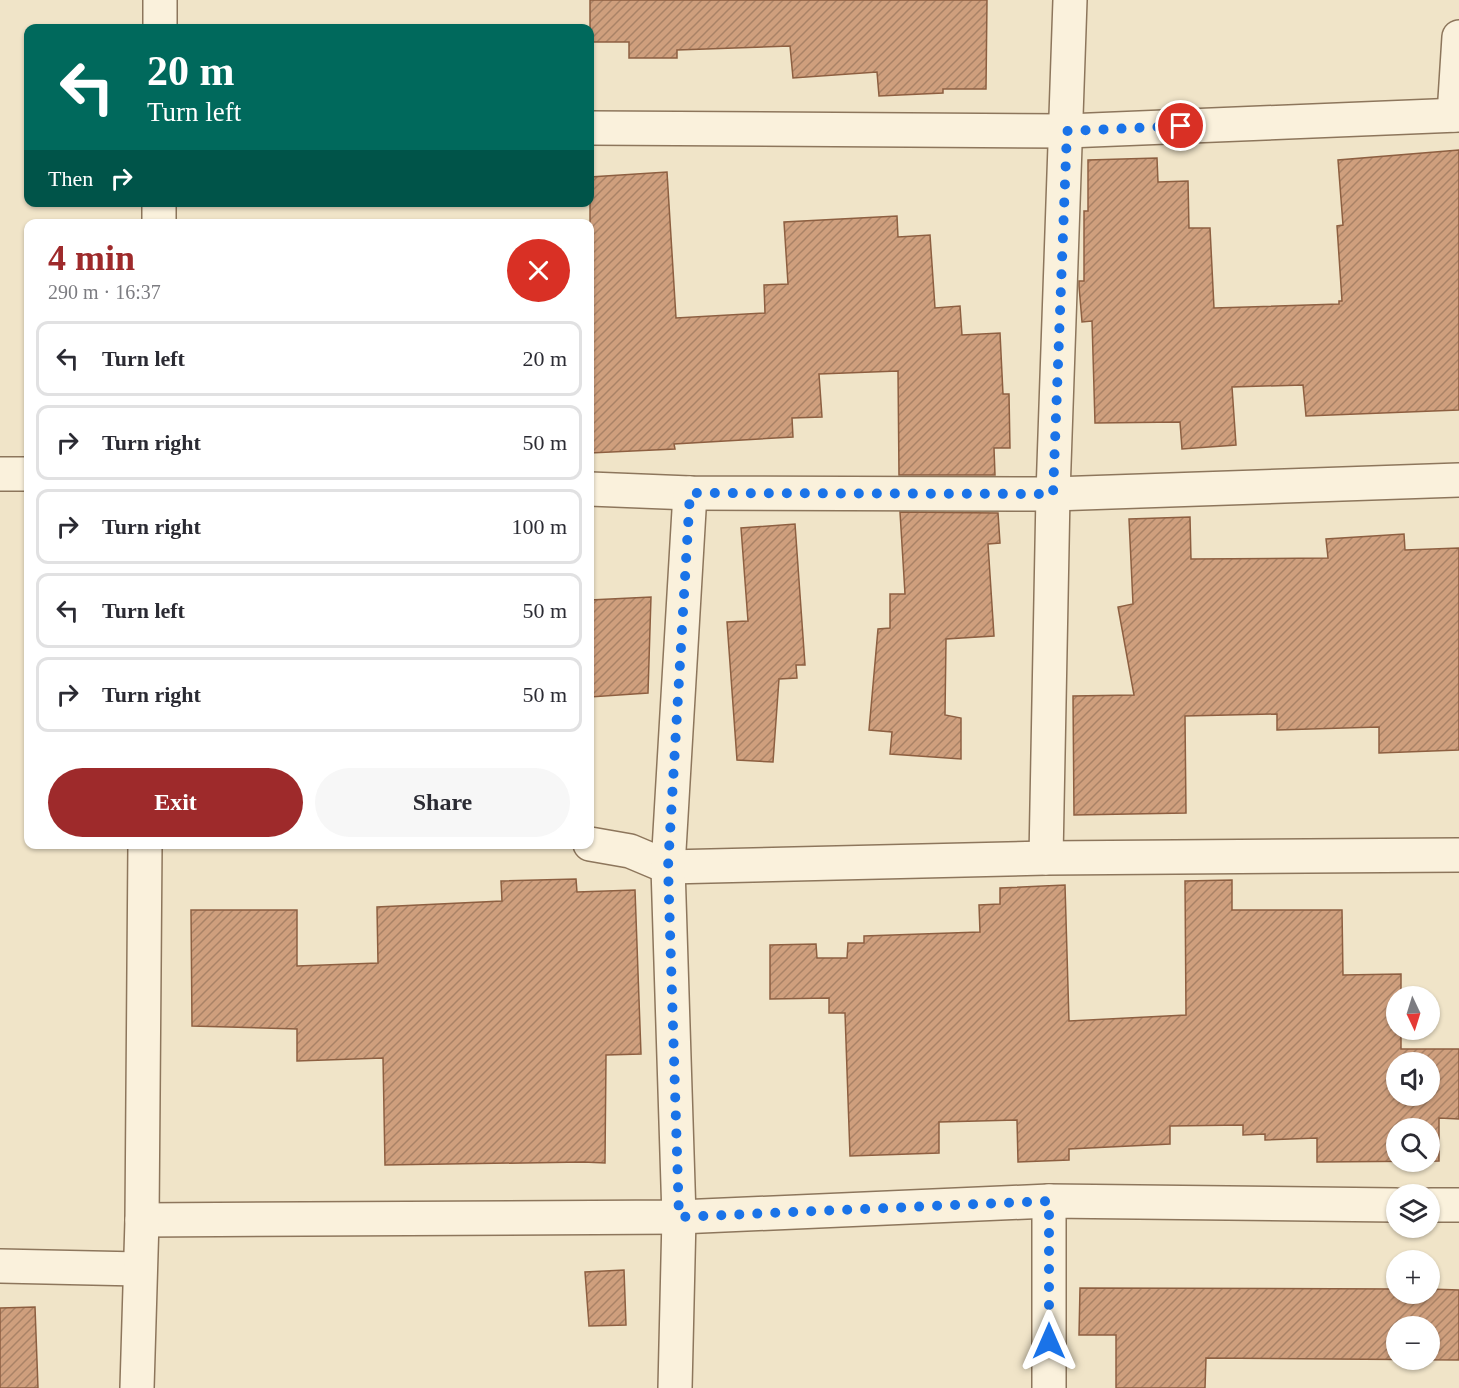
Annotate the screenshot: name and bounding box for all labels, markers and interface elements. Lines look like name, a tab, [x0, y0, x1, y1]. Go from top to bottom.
icon: left	[48, 48, 126, 126]
text: 20 m	[147, 48, 235, 94]
text: Turn left	[147, 97, 241, 127]
pin	[1155, 100, 1206, 151]
icon: arrive	[1164, 109, 1197, 142]
icon: right	[105, 162, 138, 195]
text: Then	[48, 166, 93, 191]
text: 4 min	[48, 238, 135, 278]
button: close	[507, 239, 570, 302]
text: 290 m · 16:37	[48, 281, 161, 303]
icon: left	[51, 342, 84, 375]
text: Turn left	[102, 346, 185, 371]
text: 20 m	[522, 346, 567, 371]
icon: right	[51, 426, 84, 459]
text: Turn right	[102, 430, 201, 455]
text: 50 m	[522, 430, 567, 455]
icon: right	[51, 510, 84, 543]
text: Turn right	[102, 514, 201, 539]
text: 100 m	[511, 514, 567, 539]
icon: left	[51, 594, 84, 627]
text: Turn left	[102, 598, 185, 623]
text: 50 m	[522, 598, 567, 623]
icon: right	[51, 678, 84, 711]
text: Turn right	[102, 682, 201, 707]
text: 50 m	[522, 682, 567, 707]
button: Exit	[48, 768, 303, 837]
button: Share	[315, 768, 570, 837]
north arrow	[1386, 986, 1440, 1040]
map controls	[1386, 986, 1440, 1370]
button: sound	[1386, 1052, 1440, 1106]
button: search	[1386, 1118, 1440, 1172]
button: layers	[1386, 1184, 1440, 1238]
button: +	[1386, 1250, 1440, 1304]
position arrow	[1017, 1309, 1081, 1373]
button: −	[1386, 1316, 1440, 1370]

